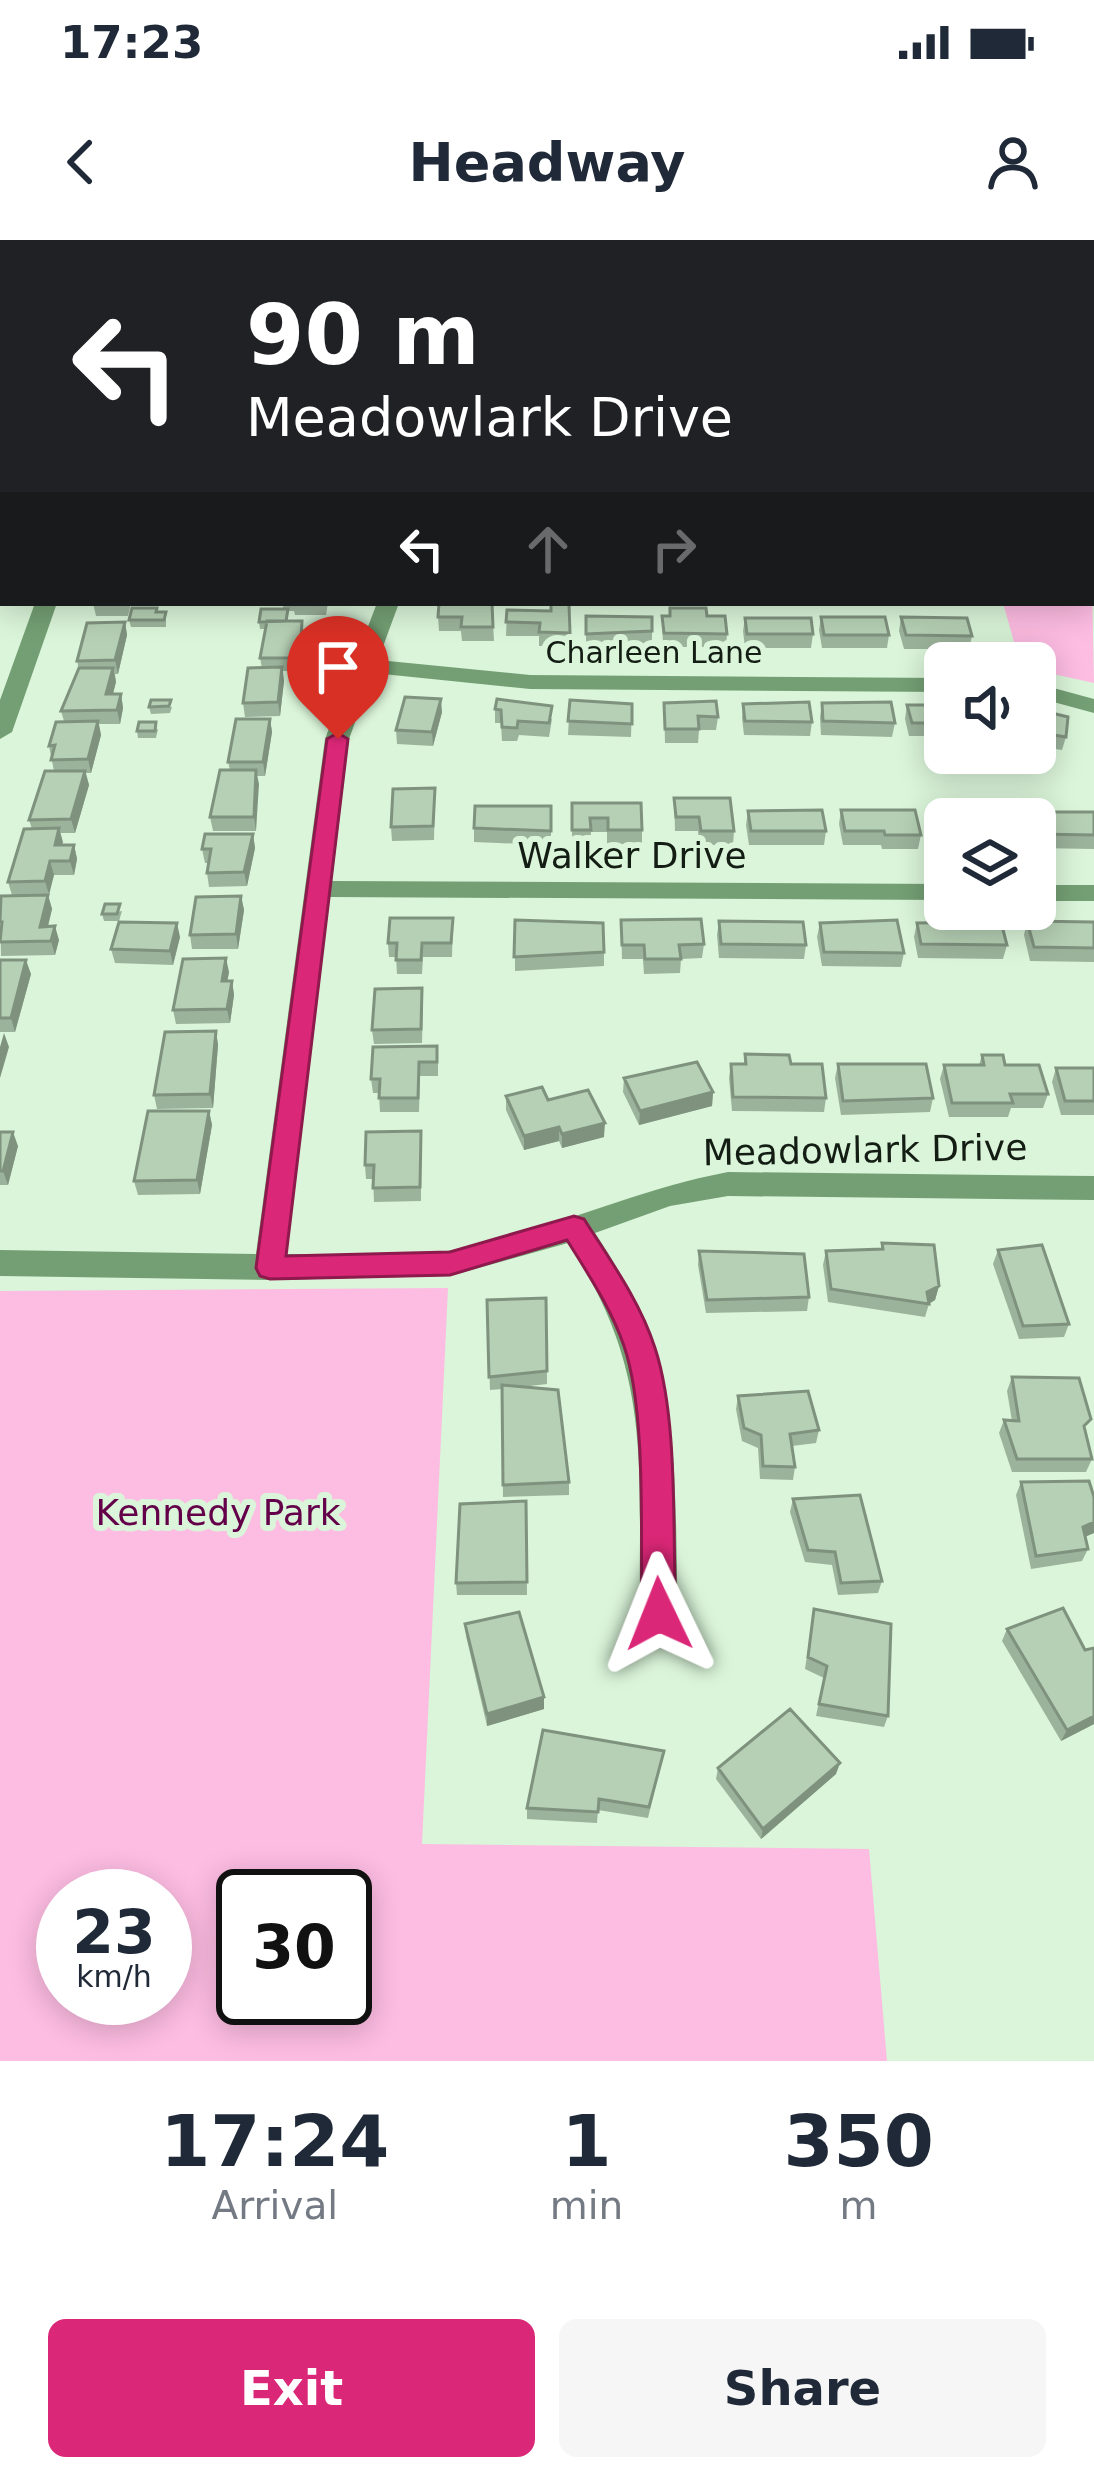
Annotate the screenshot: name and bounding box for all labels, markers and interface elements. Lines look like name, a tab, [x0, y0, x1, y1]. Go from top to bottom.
text: 17:23	[60, 16, 203, 69]
icon: back	[48, 129, 114, 195]
icon: person	[980, 129, 1046, 195]
text: Headway	[409, 131, 685, 194]
text: 90 m	[246, 286, 480, 384]
icon: left	[48, 288, 204, 444]
text: Meadowlark Drive	[246, 386, 733, 449]
icon: left	[389, 516, 455, 582]
icon: ahead	[515, 516, 581, 582]
icon: right	[641, 516, 707, 582]
pin	[287, 616, 389, 739]
icon: arrive	[305, 634, 371, 700]
street label: Charleen Lane	[545, 635, 763, 670]
map controls	[924, 642, 1056, 930]
button: sound	[924, 642, 1056, 774]
button: layers	[924, 798, 1056, 930]
street label: Walker Drive	[517, 835, 747, 876]
street label: Meadowlark Drive	[702, 1127, 1028, 1173]
park label: Kennedy Park	[95, 1492, 341, 1533]
position arrow	[596, 1551, 722, 1677]
speed limit sign: 30	[216, 1869, 372, 2025]
text: 23	[72, 1897, 156, 1967]
text: km/h	[76, 1959, 152, 1994]
text: 17:24	[160, 2099, 389, 2183]
text: 1	[561, 2099, 611, 2183]
text: 350	[783, 2099, 934, 2183]
text: Arrival	[211, 2183, 338, 2228]
text: min	[550, 2183, 623, 2228]
text: m	[840, 2183, 878, 2228]
button: Exit	[48, 2319, 535, 2457]
button: Share	[559, 2319, 1046, 2457]

